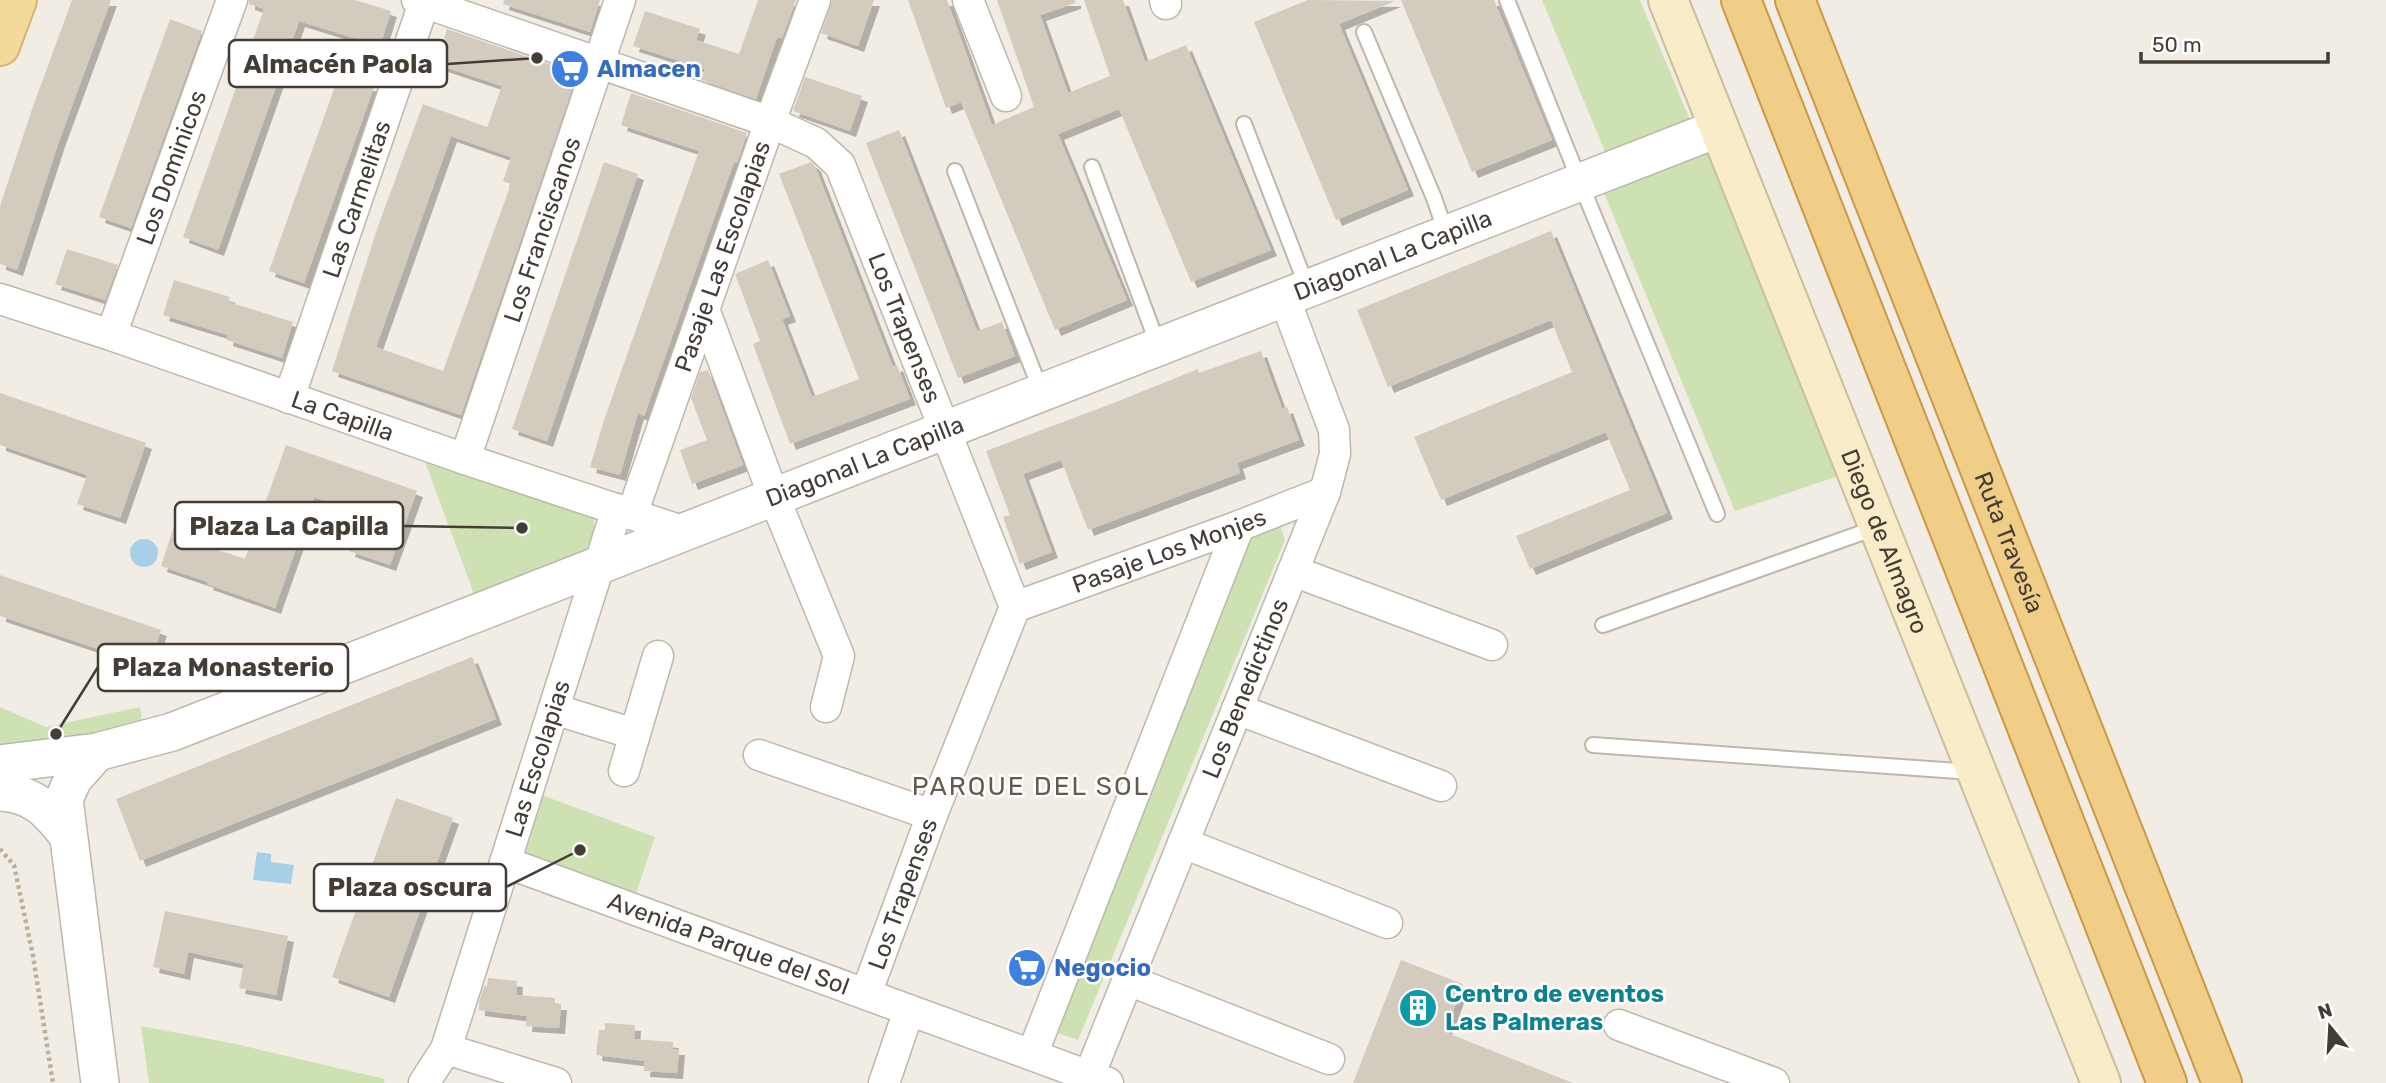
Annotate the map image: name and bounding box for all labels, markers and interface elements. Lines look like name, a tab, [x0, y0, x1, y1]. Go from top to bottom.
scale bar	[2141, 21, 2328, 65]
text: 50 m	[2152, 32, 2202, 57]
callout: Almacén Paola	[229, 40, 447, 87]
supermarket icon: Almacen	[549, 48, 591, 90]
text: Almacén Paola	[243, 49, 433, 80]
place label: Almacen	[597, 55, 701, 83]
street label: Los Dominicos	[131, 87, 212, 249]
street label: Las Carmelitas	[317, 117, 397, 282]
street label: Los Franciscanos	[498, 133, 587, 326]
street label: Pasaje Las Escolapias	[669, 137, 776, 376]
street label: Diagonal La Capilla	[1290, 204, 1496, 307]
street label: Los Trapenses	[862, 249, 947, 407]
street label: La Capilla	[287, 385, 398, 447]
street label: Diagonal La Capilla	[762, 410, 968, 513]
street label: Diego de Almagro	[1835, 445, 1934, 638]
street label: Ruta Travesía	[1968, 468, 2049, 617]
callout: Plaza La Capilla	[175, 502, 403, 549]
street label: Pasaje Los Monjes	[1069, 503, 1270, 599]
text: Plaza La Capilla	[189, 511, 389, 542]
street label: Los Benedictinos	[1197, 594, 1295, 783]
callout: Plaza Monasterio	[98, 644, 348, 691]
text: Plaza Monasterio	[112, 652, 334, 683]
street label: Las Escolapias	[500, 677, 576, 841]
district label: PARQUE DEL SOL	[912, 771, 1150, 802]
street label: Los Trapenses	[863, 815, 943, 973]
callout: Plaza oscura	[314, 864, 506, 911]
text: Plaza oscura	[328, 872, 492, 903]
street label: Avenida Parque del Sol	[604, 887, 853, 1001]
supermarket icon: Negocio	[1006, 947, 1048, 989]
place label: Negocio	[1054, 954, 1151, 982]
place label: Centro de eventos Las Palmeras	[1445, 980, 1664, 1036]
building icon: Centro de eventos Las Palmeras	[1397, 987, 1439, 1029]
north arrow	[2295, 992, 2365, 1062]
text: N	[2315, 998, 2335, 1024]

